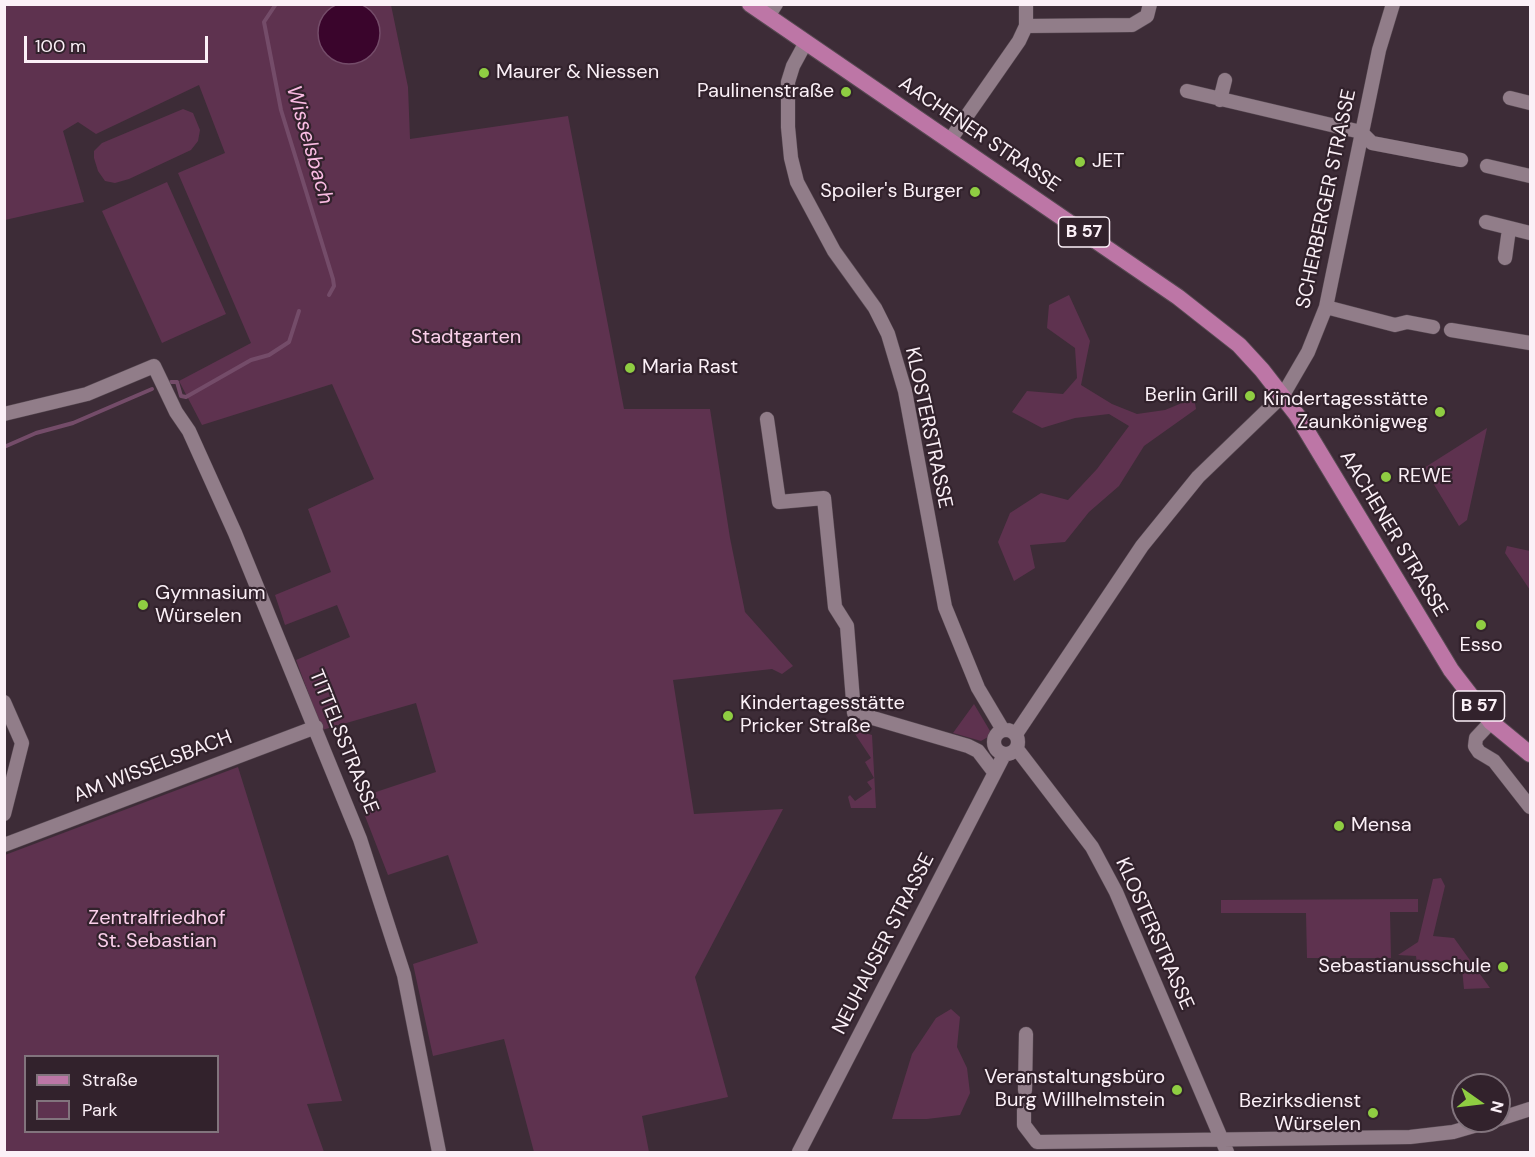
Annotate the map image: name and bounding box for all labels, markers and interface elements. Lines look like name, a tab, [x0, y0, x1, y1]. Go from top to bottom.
scale bar	[27, 24, 212, 62]
text: 100 m	[35, 34, 86, 58]
place label: Maurer & Niessen	[496, 61, 659, 85]
marker: Maurer & Niessen	[477, 66, 491, 80]
street label: AACHENER STRASSE	[894, 72, 1064, 198]
place label: Paulinenstraße	[697, 80, 834, 104]
water label: Wisselsbach	[280, 83, 338, 207]
marker: Paulinenstraße	[839, 85, 853, 99]
street label: SCHERBERGER STRASSE	[1292, 87, 1362, 311]
place label: JET	[1092, 150, 1125, 174]
marker: JET	[1073, 155, 1087, 169]
place label: Spoiler's Burger	[820, 180, 963, 204]
marker: Spoiler's Burger	[968, 185, 982, 199]
road number: B 57	[1058, 217, 1110, 247]
park label: Stadtgarten	[411, 326, 521, 350]
street label: KLOSTERSTRASSE	[899, 345, 957, 511]
place label: Maria Rast	[642, 356, 738, 380]
marker: Maria Rast	[623, 361, 637, 375]
place label: Berlin Grill	[1145, 384, 1238, 408]
place label: Kindertagesstätte Zaunkönigweg	[1263, 388, 1428, 435]
marker: Berlin Grill	[1243, 389, 1257, 403]
marker: Kindertagesstätte Zaunkönigweg	[1433, 405, 1447, 419]
street label: AACHENER STRASSE	[1334, 447, 1452, 621]
place label: REWE	[1398, 465, 1452, 489]
marker: REWE	[1379, 470, 1393, 484]
place label: Gymnasium Würselen	[155, 582, 266, 629]
marker: Gymnasium Würselen	[136, 598, 150, 612]
marker: Esso	[1474, 618, 1488, 632]
place label: Esso	[1459, 634, 1503, 658]
street label: TITTELSSTRASSE	[303, 666, 383, 818]
road number: B 57	[1454, 691, 1504, 721]
place label: Kindertagesstätte Pricker Straße	[740, 692, 905, 739]
marker: Kindertagesstätte Pricker Straße	[721, 709, 735, 723]
street label: AM WISSELSBACH	[70, 726, 236, 808]
place label: Mensa	[1351, 814, 1412, 838]
marker: Mensa	[1332, 819, 1346, 833]
street label: NEUHAUSER STRASSE	[828, 850, 940, 1038]
street label: KLOSTERSTRASSE	[1110, 854, 1198, 1014]
park label: Zentralfriedhof St. Sebastian	[88, 907, 226, 954]
place label: Sebastianusschule	[1318, 955, 1491, 979]
marker: Sebastianusschule	[1496, 960, 1510, 974]
legend	[24, 1055, 219, 1133]
place label: Veranstaltungsbüro Burg Willhelmstein	[984, 1066, 1165, 1113]
text: Straße	[82, 1068, 138, 1092]
north arrow	[1451, 1073, 1511, 1133]
marker: Veranstaltungsbüro Burg Willhelmstein	[1170, 1083, 1184, 1097]
place label: Bezirksdienst Würselen	[1239, 1090, 1361, 1137]
text: Park	[82, 1098, 118, 1122]
text: N	[1485, 1099, 1509, 1115]
marker: Bezirksdienst Würselen	[1366, 1106, 1380, 1120]

